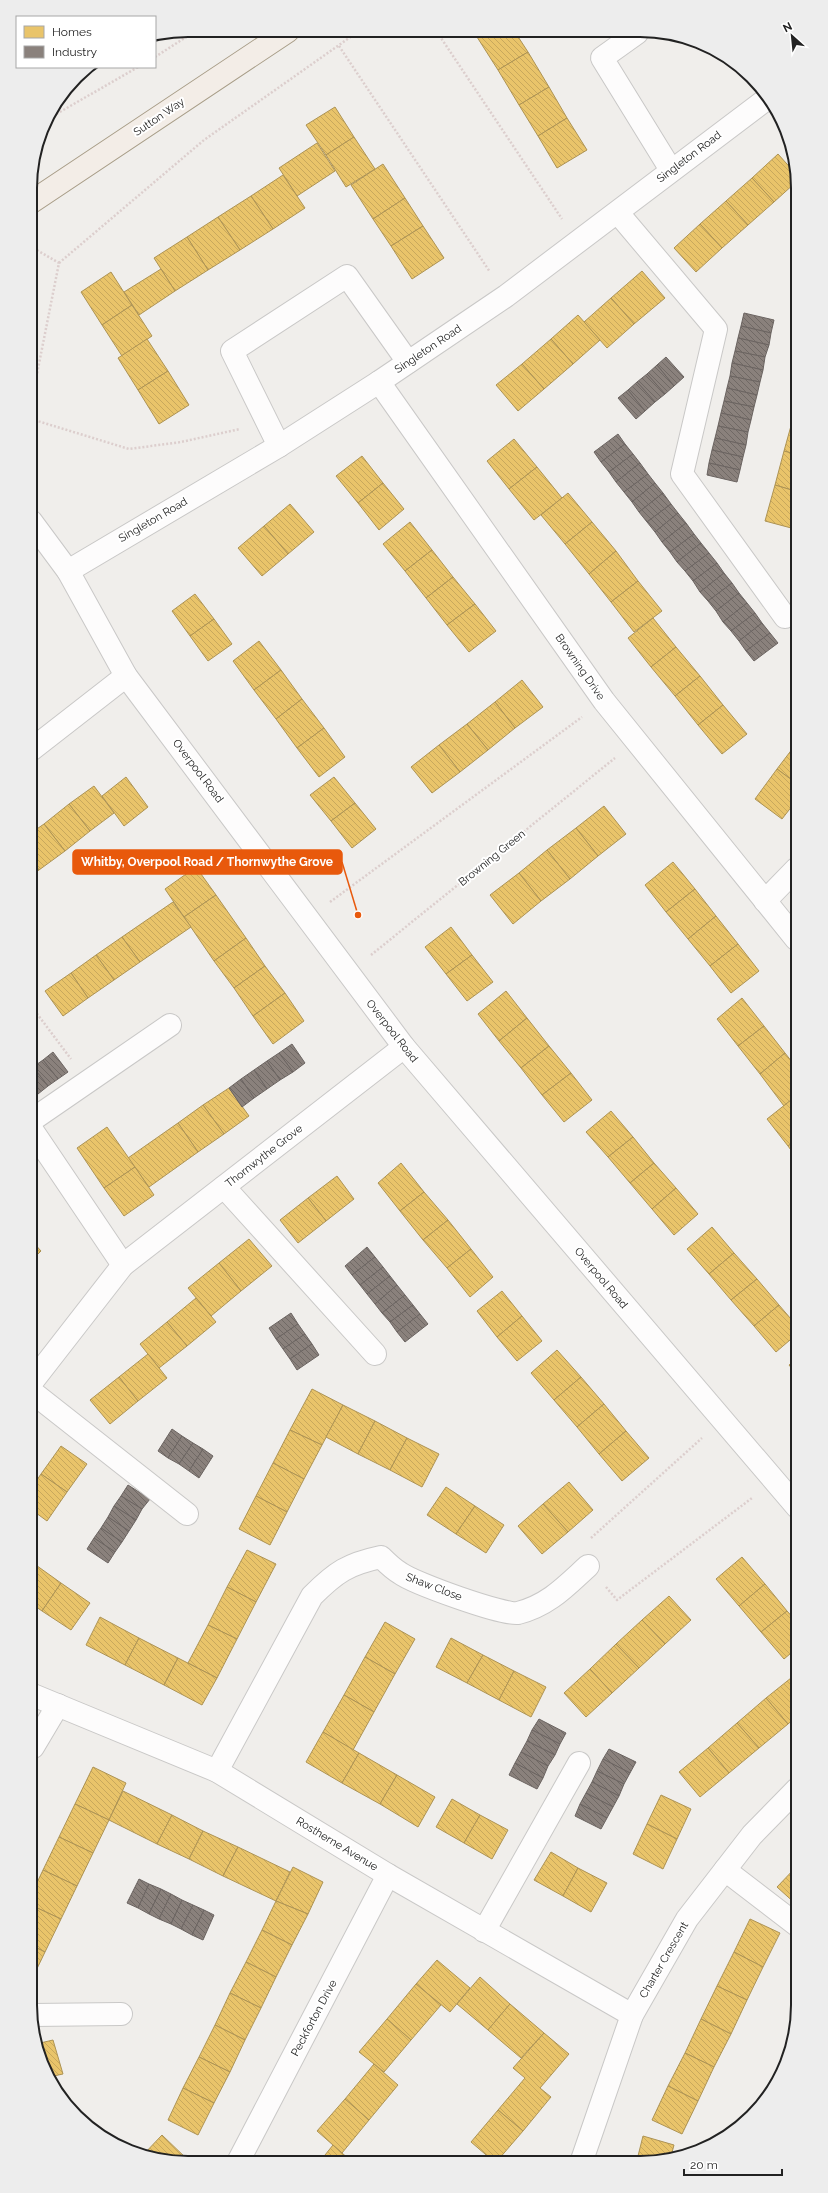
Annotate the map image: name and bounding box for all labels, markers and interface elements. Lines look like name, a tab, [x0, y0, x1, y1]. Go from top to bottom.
legend	[16, 16, 156, 68]
north arrow	[772, 16, 812, 56]
text: N	[781, 20, 794, 35]
text: Homes	[52, 25, 92, 39]
text: Industry	[52, 45, 98, 59]
street label: Sutton Way	[131, 95, 187, 139]
street label: Singleton Road	[654, 128, 724, 185]
street label: Singleton Road	[392, 322, 464, 376]
street label: Singleton Road	[116, 495, 190, 545]
street label: Browning Drive	[552, 632, 608, 703]
street label: Overpool Road	[170, 737, 226, 805]
street label: Browning Green	[456, 827, 528, 889]
callout: Whitby, Overpool Road / Thornwythe Grove	[73, 850, 342, 874]
text: Whitby, Overpool Road / Thornwythe Grove	[81, 855, 333, 869]
street label: Overpool Road	[363, 997, 421, 1065]
street label: Thornwythe Grove	[223, 1122, 306, 1190]
street label: Overpool Road	[572, 1245, 630, 1311]
street label: Shaw Close	[404, 1570, 464, 1604]
street label: Rostherne Avenue	[294, 1814, 381, 1874]
street label: Charter Crescent	[637, 1919, 691, 2000]
street label: Peckforton Drive	[288, 1977, 340, 2058]
scale bar	[684, 2151, 782, 2177]
text: 20 m	[690, 2158, 718, 2172]

